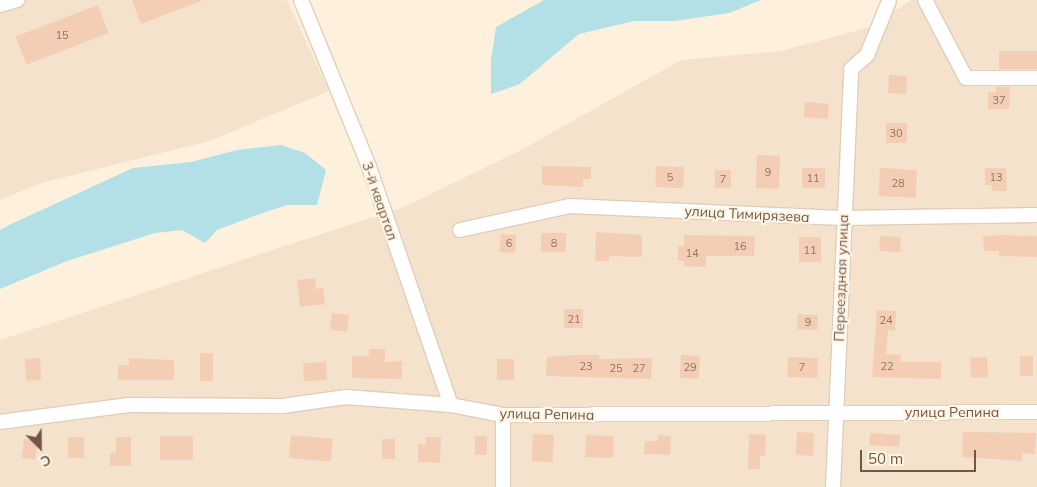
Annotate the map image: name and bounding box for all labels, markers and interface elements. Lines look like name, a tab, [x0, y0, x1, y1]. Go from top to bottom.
house number: 15	[55, 28, 69, 42]
house number: 37	[992, 93, 1006, 107]
house number: 30	[889, 126, 903, 140]
street label: 3-й квартал	[359, 160, 401, 242]
house number: 9	[765, 165, 771, 179]
house number: 5	[667, 170, 673, 184]
house number: 13	[989, 170, 1003, 184]
house number: 11	[806, 171, 820, 185]
house number: 7	[720, 172, 726, 186]
house number: 28	[891, 176, 905, 190]
street label: улица Тимирязева	[684, 202, 810, 226]
street label: Переездная улица	[830, 214, 852, 342]
house number: 6	[506, 236, 512, 250]
house number: 8	[551, 236, 557, 250]
house number: 16	[733, 239, 747, 253]
house number: 11	[803, 243, 817, 257]
house number: 14	[685, 246, 699, 260]
house number: 21	[567, 312, 581, 326]
house number: 24	[879, 313, 893, 327]
house number: 9	[805, 315, 811, 329]
house number: 23	[579, 359, 593, 373]
house number: 22	[880, 359, 894, 373]
house number: 29	[683, 360, 697, 374]
house number: 7	[799, 360, 805, 374]
house number: 25	[609, 361, 623, 375]
house number: 27	[632, 361, 646, 375]
street label: улица Репина	[905, 404, 999, 420]
street label: улица Репина	[500, 405, 594, 423]
north arrow	[15, 422, 65, 472]
scale bar	[862, 440, 978, 472]
text: 50 m	[868, 449, 903, 468]
text: С	[38, 451, 54, 471]

